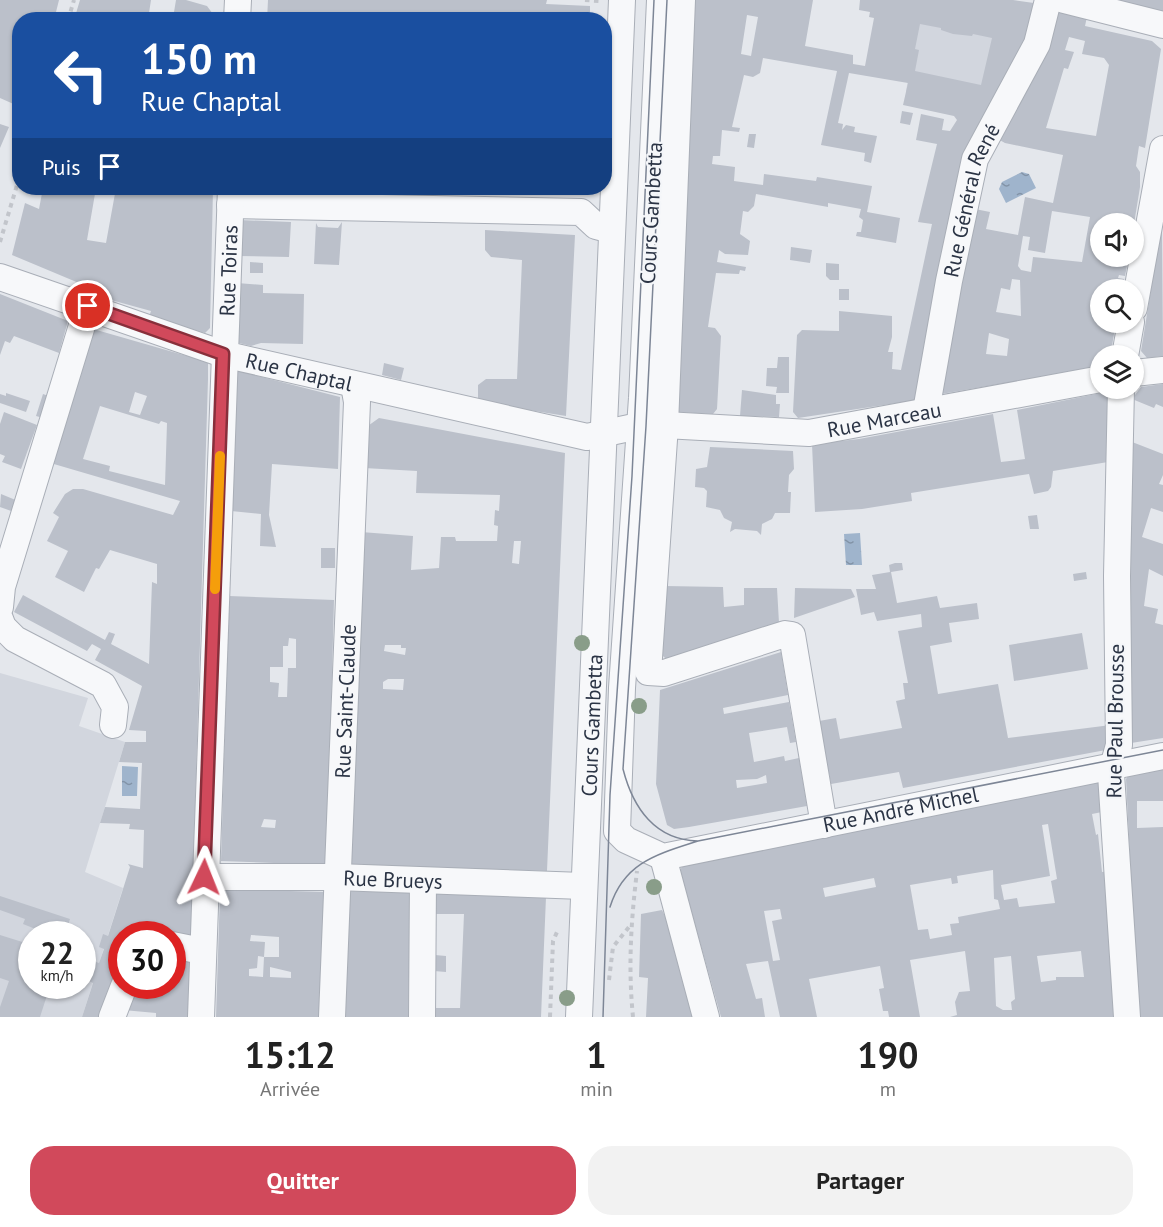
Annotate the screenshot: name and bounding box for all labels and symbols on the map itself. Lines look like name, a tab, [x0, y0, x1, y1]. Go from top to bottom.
street label: Rue Général René	[937, 118, 1005, 280]
street label: Cours Gambetta	[634, 141, 668, 285]
street label: Rue Toiras	[213, 224, 243, 317]
pin	[62, 280, 113, 331]
street label: Rue Chaptal	[243, 346, 355, 397]
street label: Rue Marceau	[825, 395, 943, 443]
street label: Rue Saint-Claude	[328, 624, 361, 779]
street label: Rue Paul Brousse	[1100, 643, 1130, 799]
street label: Cours Gambetta	[575, 654, 608, 797]
street label: Rue André Michel	[821, 780, 981, 838]
position arrow	[172, 845, 236, 909]
street label: Rue Brueys	[343, 864, 443, 894]
speed limit sign: 30	[108, 921, 186, 999]

